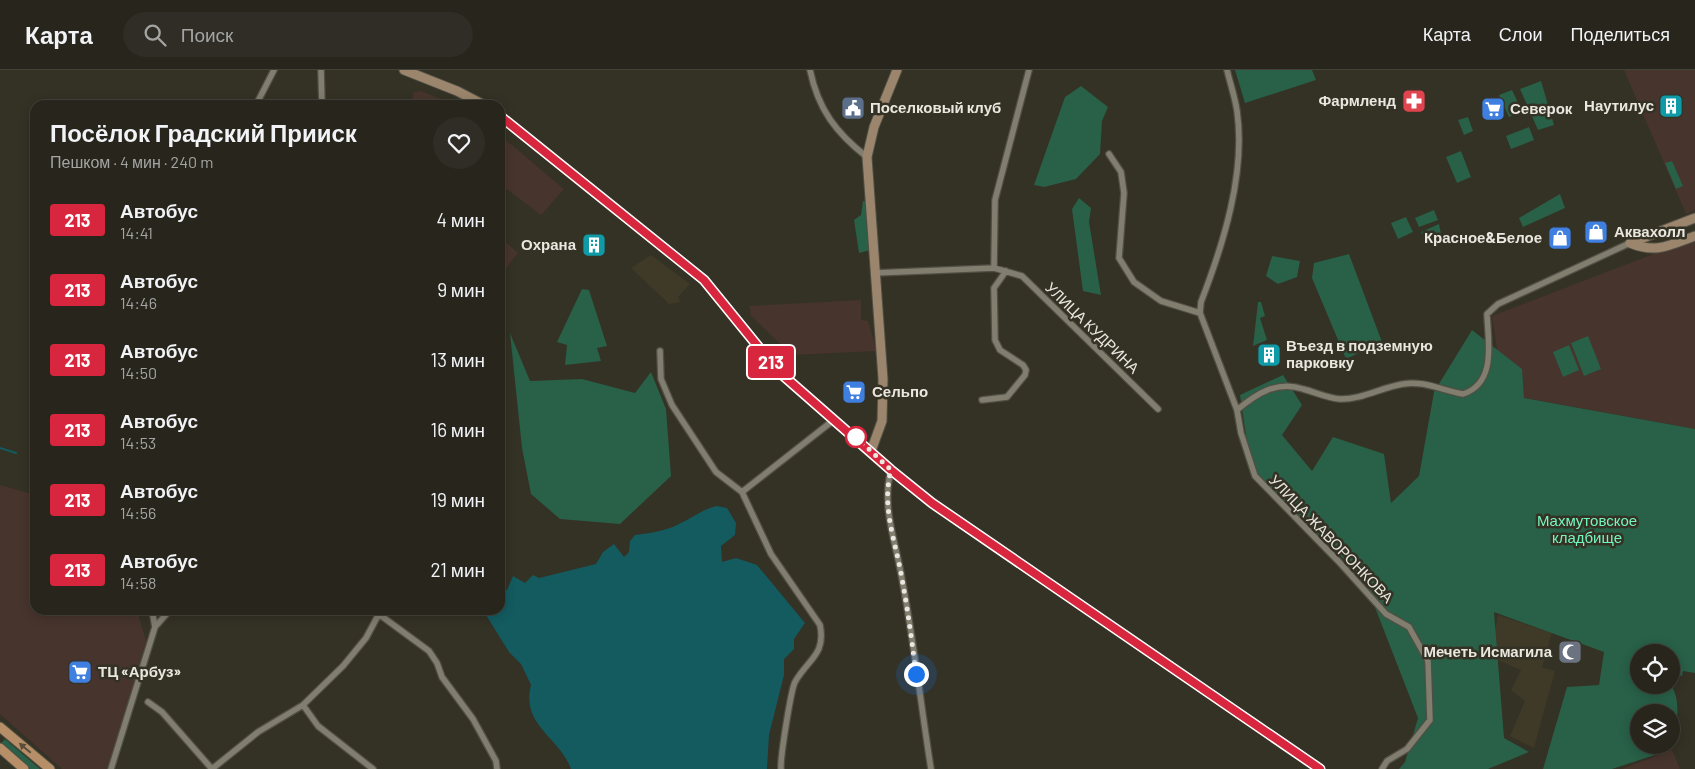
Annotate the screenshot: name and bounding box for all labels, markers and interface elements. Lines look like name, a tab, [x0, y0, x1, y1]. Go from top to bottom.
search box	[123, 12, 473, 57]
text: Карта	[25, 20, 93, 49]
icon: search	[141, 21, 169, 49]
text: Поиск	[181, 23, 233, 46]
text: Карта	[1423, 23, 1471, 45]
text: Слои	[1499, 23, 1543, 45]
text: Поделиться	[1571, 23, 1670, 45]
pharmacy icon: Фармленд	[1401, 88, 1427, 114]
place label: Фармленд	[1319, 91, 1396, 109]
building icon: Наутилус	[1658, 93, 1684, 119]
public building icon: Поселковый клуб	[840, 95, 866, 121]
supermarket icon: Северок	[1480, 96, 1506, 122]
place label: Наутилус	[1584, 96, 1654, 114]
place label: Поселковый клуб	[870, 98, 1001, 116]
place label: Северок	[1510, 99, 1573, 117]
button: heart	[433, 117, 485, 169]
text: Посёлок Градский Прииск	[50, 118, 357, 147]
text: Пешком · 4 мин · 240 m	[50, 152, 214, 171]
text: Автобус	[120, 199, 198, 222]
text: 4 мин	[437, 208, 485, 231]
text: 213	[64, 209, 91, 231]
shop icon: Аквахолл	[1583, 219, 1609, 245]
place label: Аквахолл	[1614, 222, 1686, 240]
text: 14:41	[120, 223, 153, 242]
shop icon: Красное&Белое	[1547, 225, 1573, 251]
place label: Красное&Белое	[1424, 228, 1542, 246]
building icon: Охрана	[581, 232, 607, 258]
place label: Охрана	[521, 235, 577, 253]
text: Автобус	[120, 269, 198, 292]
text: 9 мин	[437, 278, 485, 301]
street label: УЛИЦА КУДРИНА	[1042, 278, 1143, 377]
text: 213	[64, 279, 91, 301]
text: 14:46	[120, 293, 157, 312]
place label: Въезд в подземную парковку	[1286, 336, 1433, 371]
text: Автобус	[120, 339, 198, 362]
building icon: Въезд в подземную парковку	[1256, 342, 1282, 368]
line badge: 213	[742, 346, 800, 378]
text: 13 мин	[431, 348, 485, 371]
text: 213	[64, 349, 91, 371]
text: 213	[758, 351, 784, 373]
text: 14:50	[120, 363, 157, 382]
supermarket icon: Сельпо	[841, 379, 867, 405]
place label: Сельпо	[872, 382, 928, 400]
text: Автобус	[120, 409, 198, 432]
text: 16 мин	[431, 418, 485, 441]
text: 213	[64, 419, 91, 441]
unlabelled marker	[845, 426, 867, 448]
text: 14:53	[120, 433, 156, 452]
street label: УЛИЦА ЖАВОРОНКОВА	[1266, 471, 1397, 606]
text: Автобус	[120, 479, 198, 502]
text: 19 мин	[430, 488, 485, 511]
text: 213	[64, 489, 91, 511]
text: 14:56	[120, 503, 156, 522]
park label: Махмутовское кладбище	[1537, 511, 1637, 546]
text: Автобус	[120, 549, 198, 572]
text: 21 мин	[430, 558, 485, 581]
text: 213	[64, 559, 91, 581]
text: 14:58	[120, 573, 156, 592]
mosque icon: Мечеть Исмагила	[1557, 639, 1583, 665]
place label: Мечеть Исмагила	[1423, 642, 1553, 660]
map controls	[1630, 644, 1680, 754]
button: locate	[1630, 644, 1680, 694]
supermarket icon: ТЦ «Арбуз»	[67, 659, 93, 685]
place label: ТЦ «Арбуз»	[98, 662, 181, 680]
your location	[904, 662, 929, 687]
button: layers	[1630, 704, 1680, 754]
one-way arrow	[19, 742, 31, 754]

